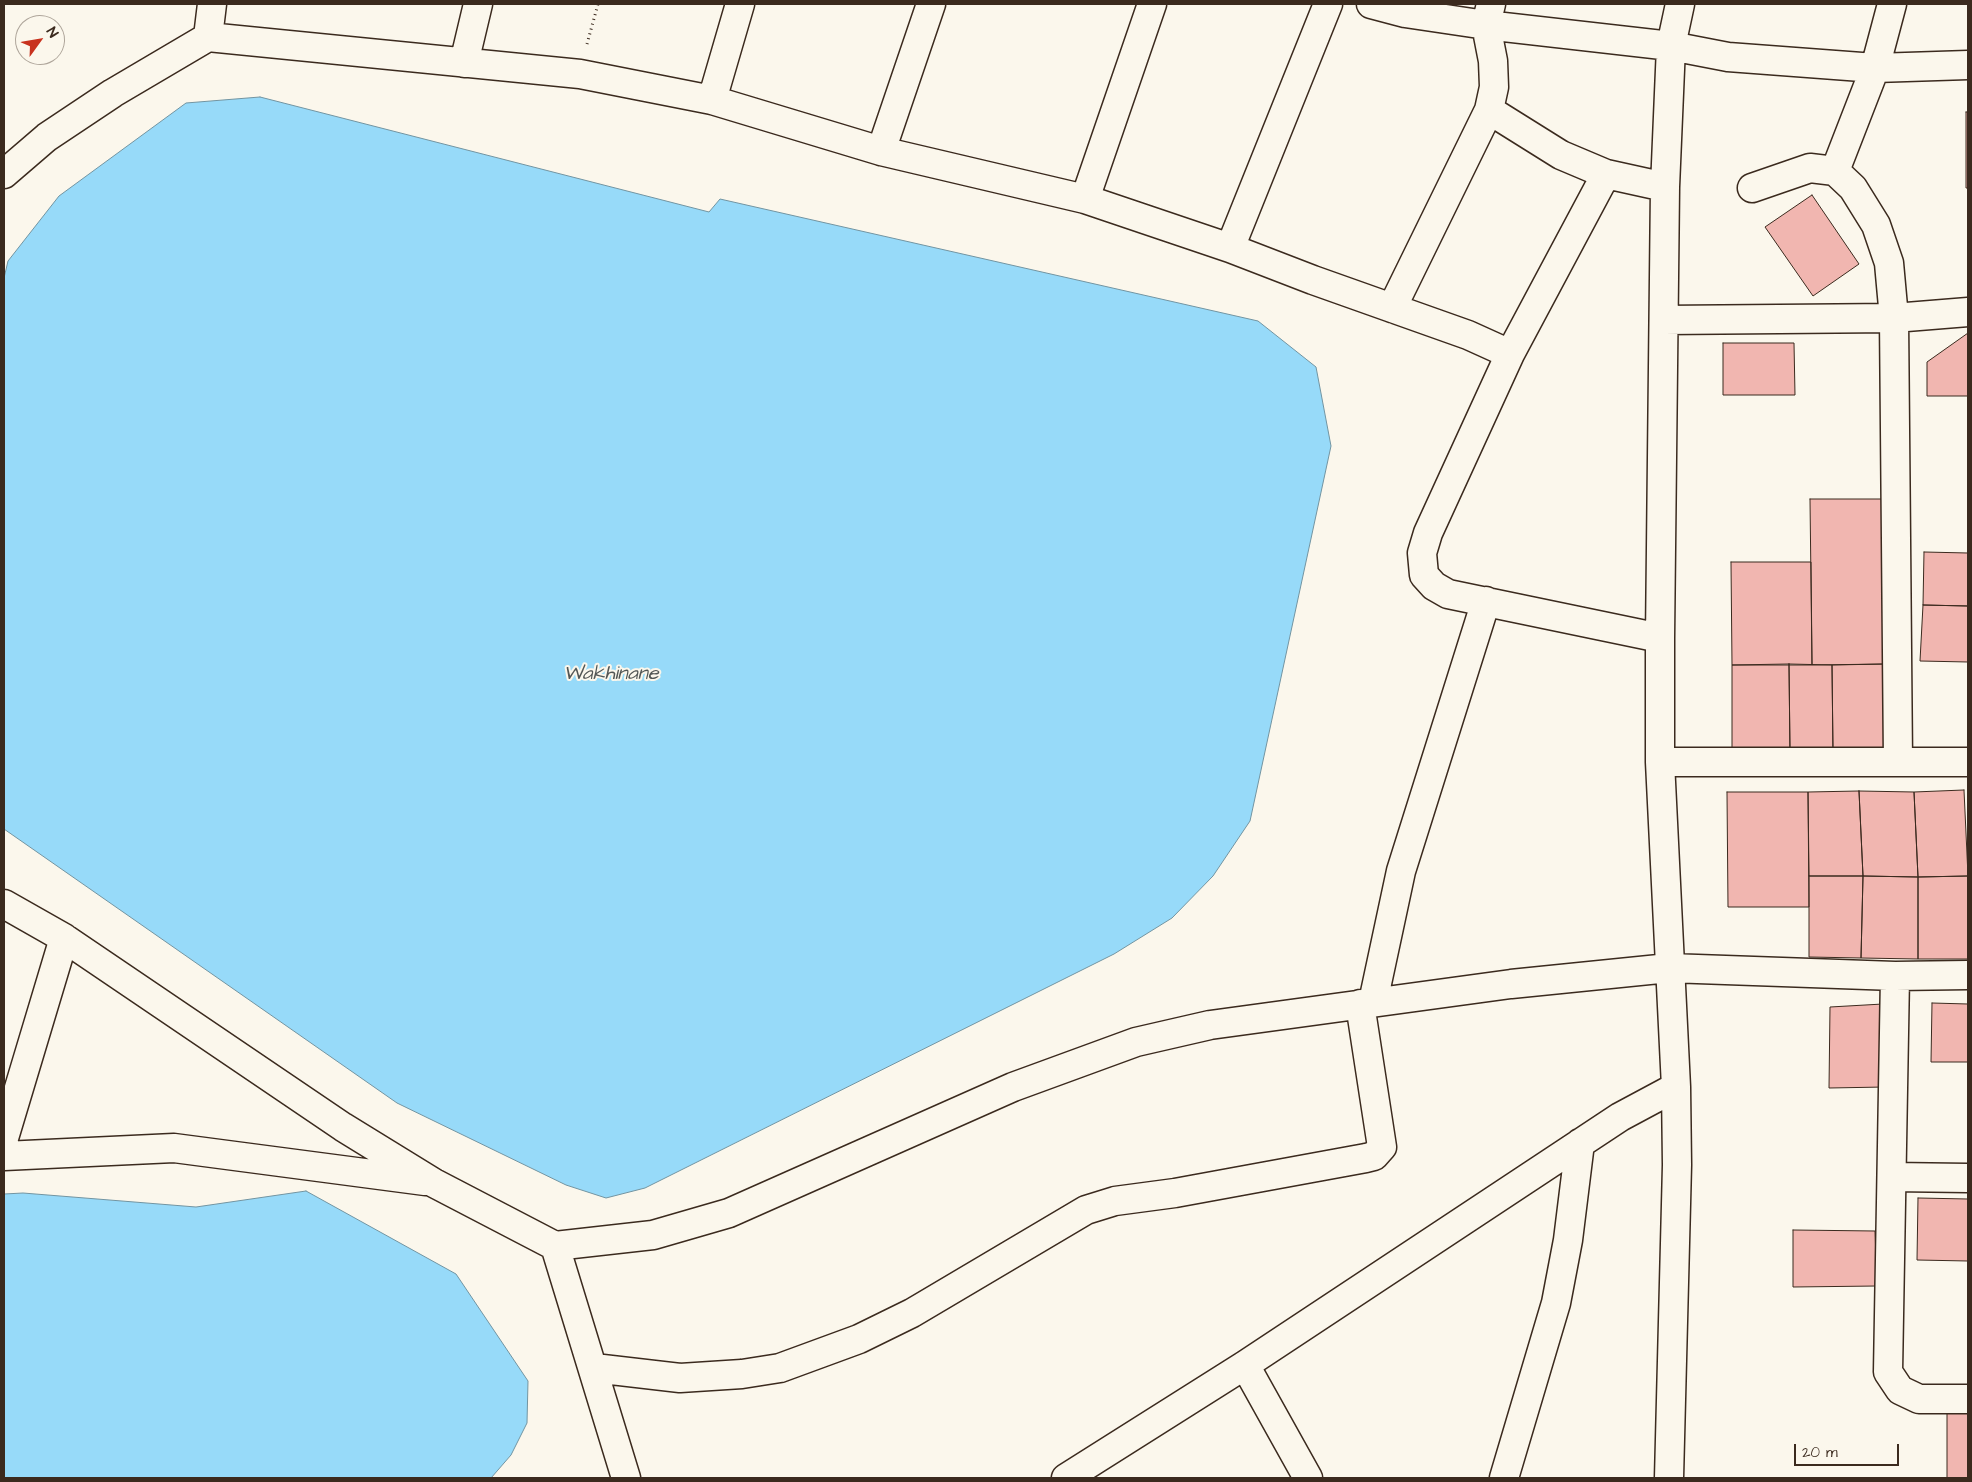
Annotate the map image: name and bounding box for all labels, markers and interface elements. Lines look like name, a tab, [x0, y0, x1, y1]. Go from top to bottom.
north arrow	[15, 15, 65, 65]
text: N	[41, 24, 63, 42]
water label: Wakhinane	[563, 663, 659, 687]
scale bar	[1797, 1434, 1902, 1466]
text: 20 m	[1802, 1442, 1838, 1463]

